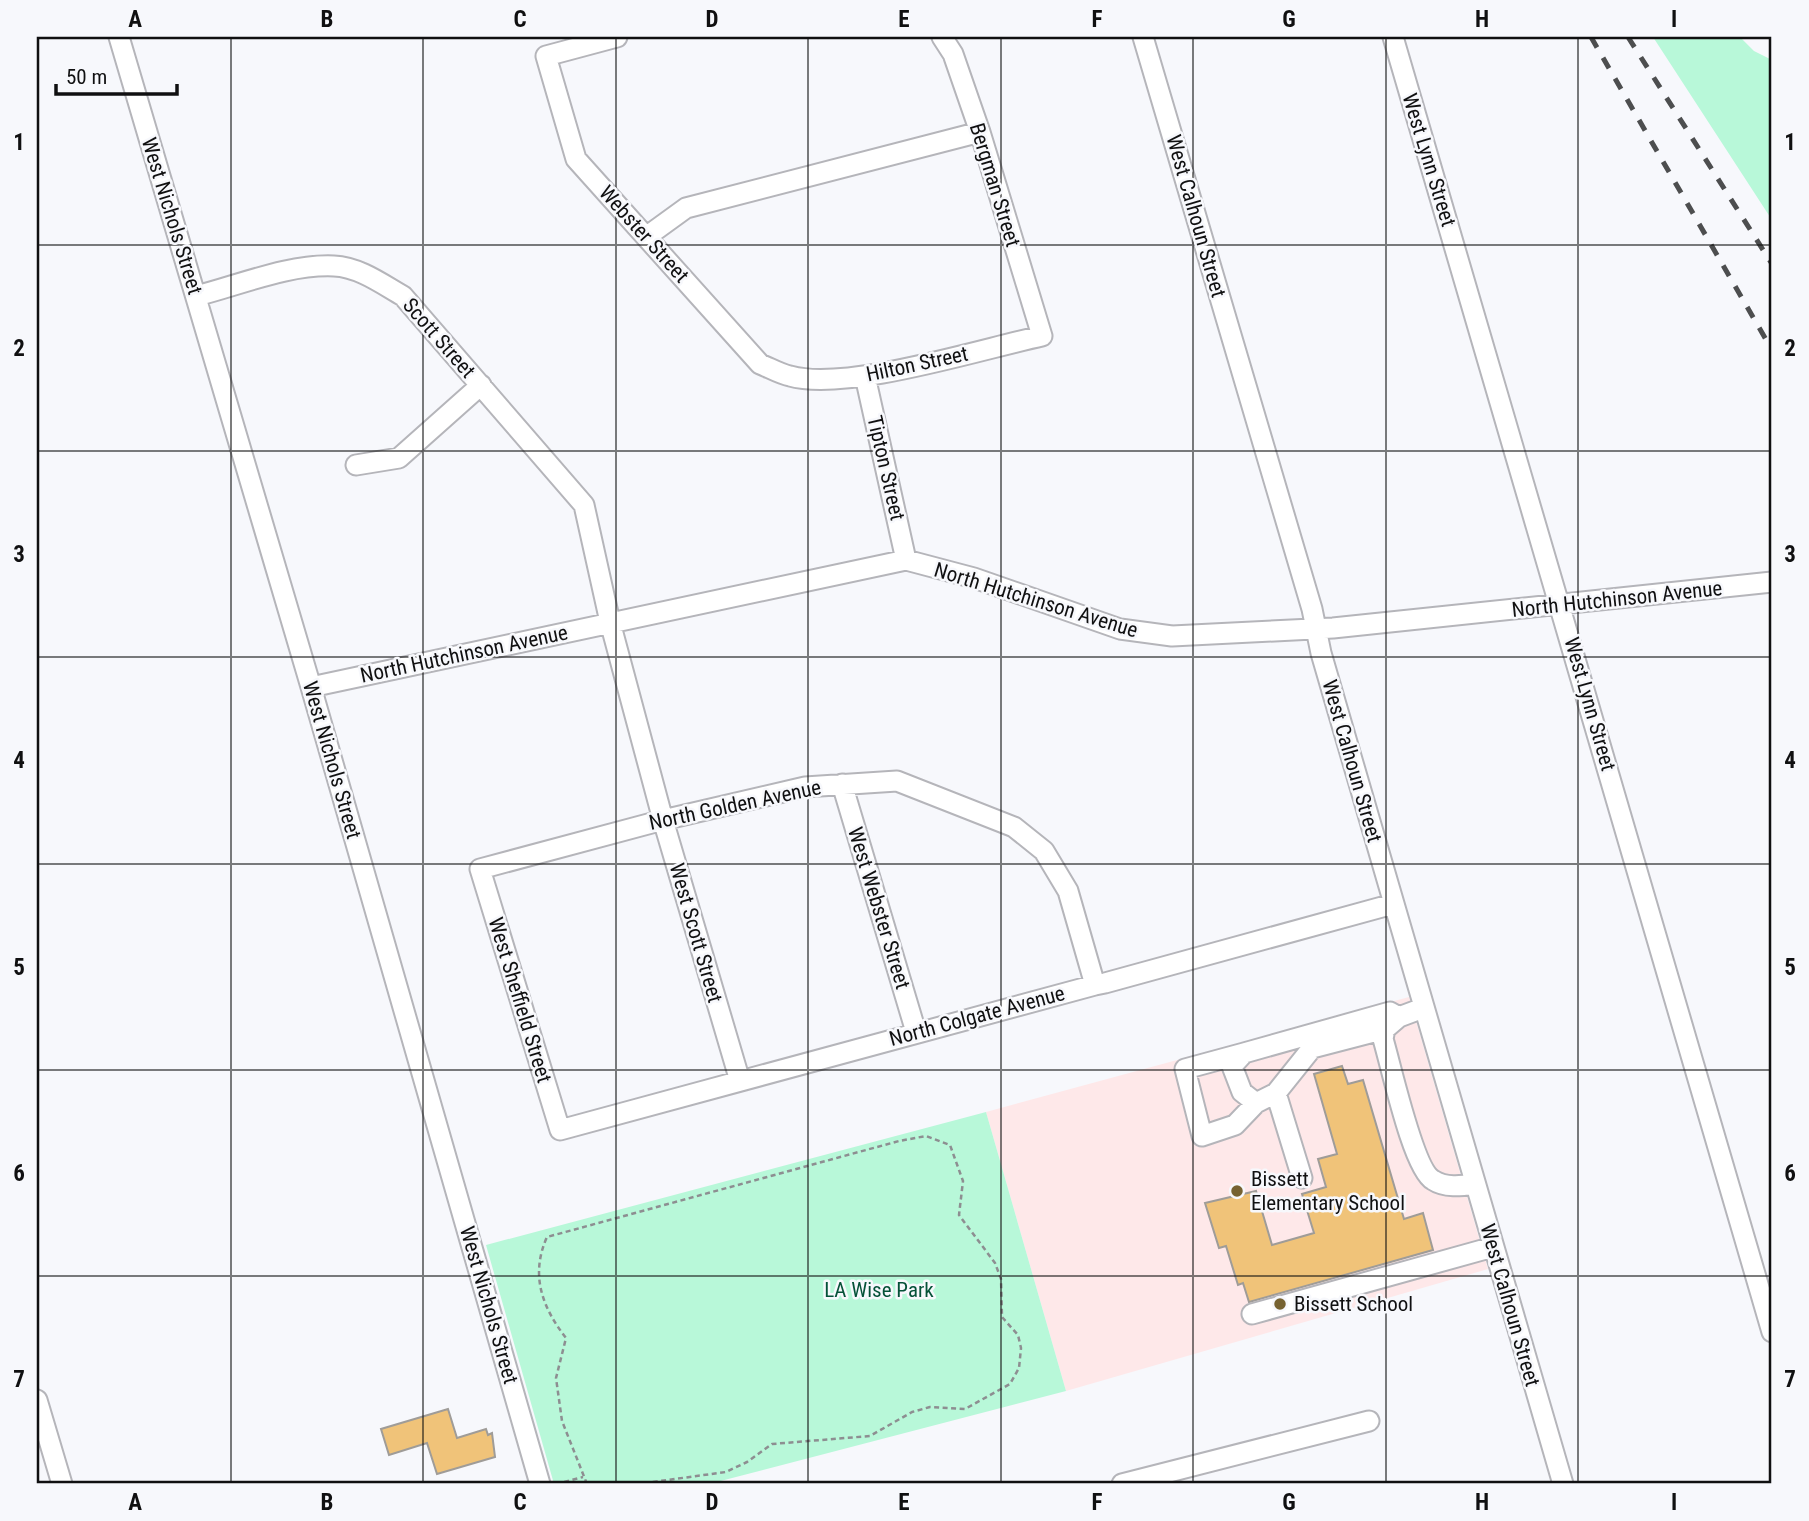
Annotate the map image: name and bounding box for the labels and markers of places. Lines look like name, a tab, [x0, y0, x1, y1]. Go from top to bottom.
place label: Bissett Elementary School	[1251, 1167, 1405, 1215]
marker: Bissett Elementary School	[1229, 1183, 1245, 1199]
place label: Bissett School	[1294, 1292, 1413, 1316]
marker: Bissett School	[1272, 1296, 1288, 1312]

